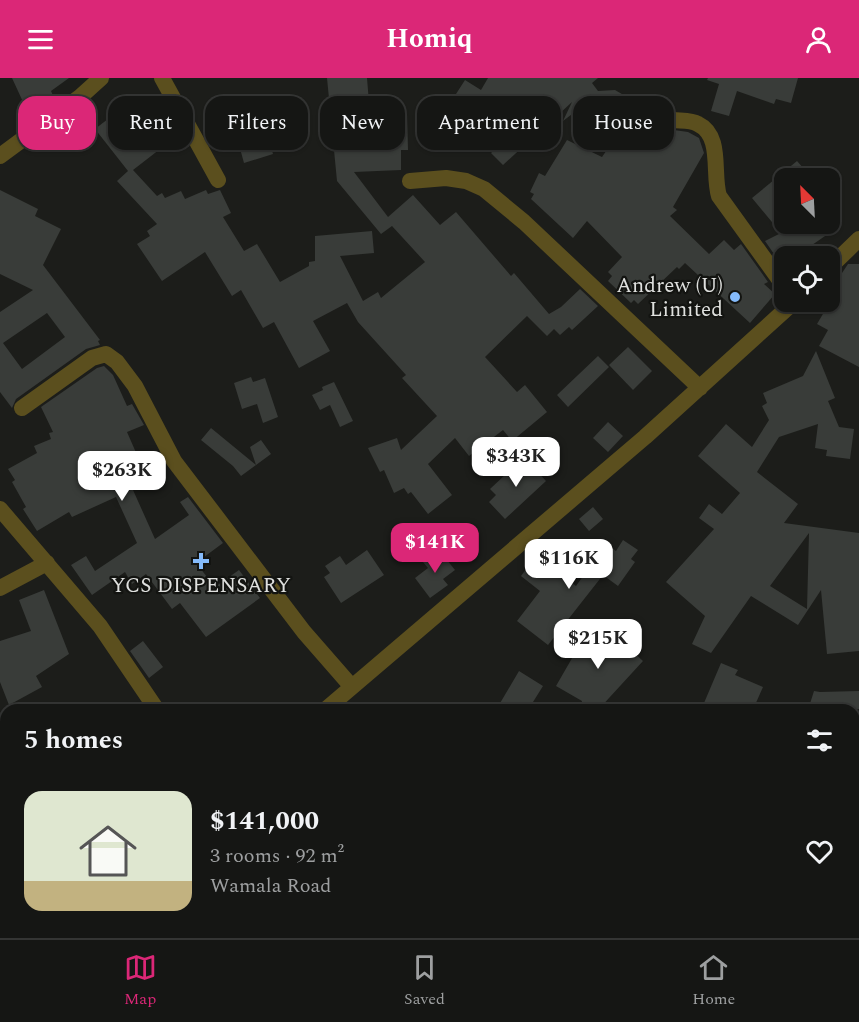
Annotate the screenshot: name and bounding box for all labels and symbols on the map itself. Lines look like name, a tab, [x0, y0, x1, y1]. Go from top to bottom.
north arrow	[774, 168, 840, 234]
place label: Andrew (U) Limited	[616, 270, 723, 326]
marker: Andrew (U) Limited	[728, 290, 742, 304]
pin: $343K	[474, 437, 558, 488]
pin: $263K	[80, 451, 164, 502]
pin: $141K	[393, 523, 477, 574]
pin: $116K	[527, 539, 611, 590]
marker: YCS DISPENSARY	[192, 552, 210, 570]
place label: YCS DISPENSARY	[111, 570, 291, 602]
pin: $215K	[556, 619, 640, 670]

